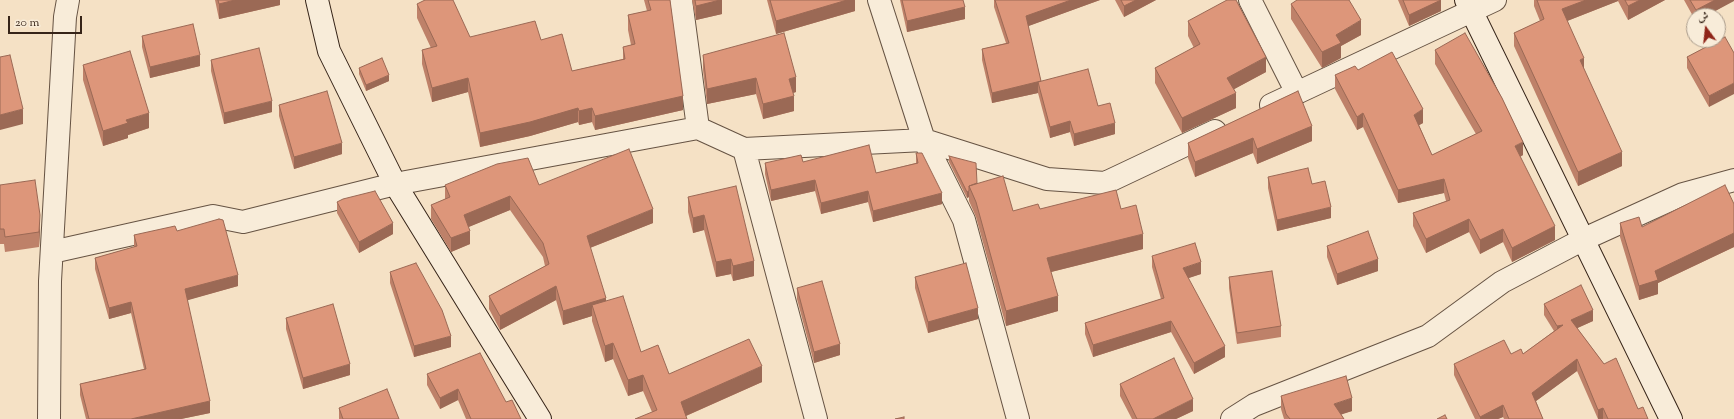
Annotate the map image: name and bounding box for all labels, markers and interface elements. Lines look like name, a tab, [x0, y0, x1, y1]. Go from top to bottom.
scale bar	[10, 8, 84, 34]
north arrow	[1686, 8, 1726, 48]
text: ش	[1696, 8, 1710, 27]
text: 20 m	[15, 14, 39, 32]

